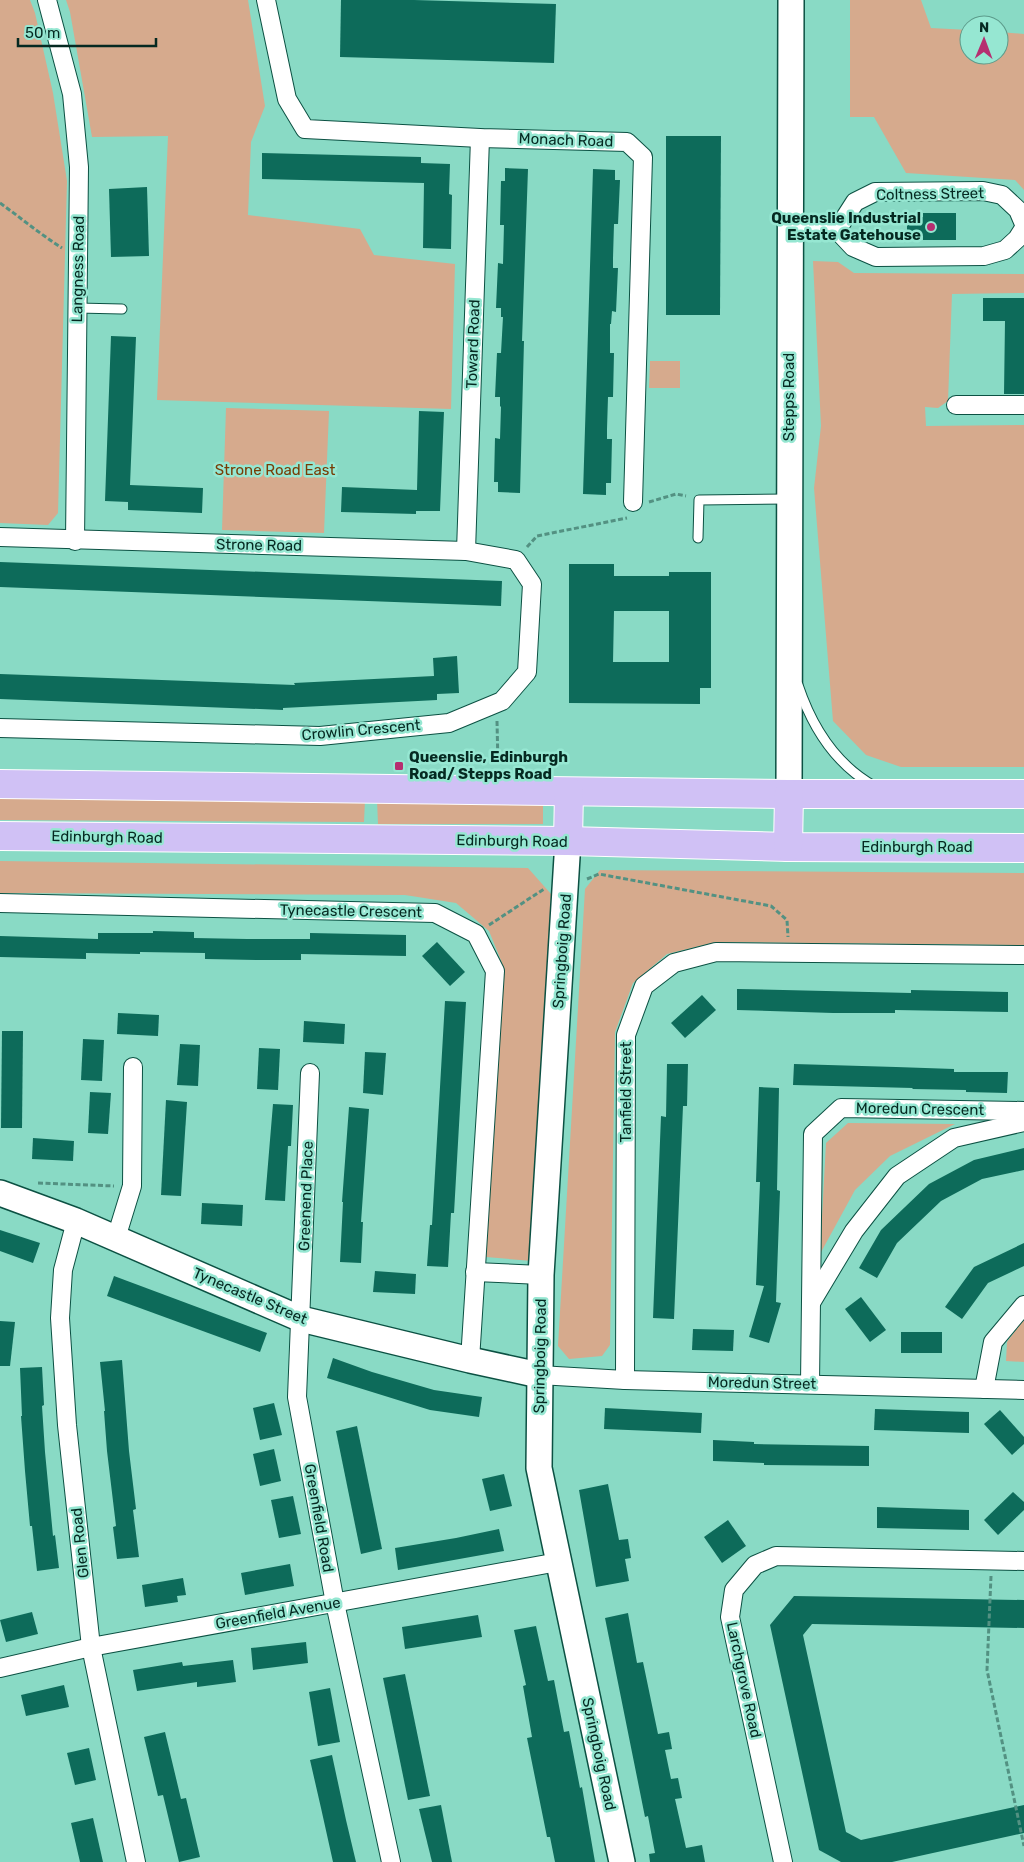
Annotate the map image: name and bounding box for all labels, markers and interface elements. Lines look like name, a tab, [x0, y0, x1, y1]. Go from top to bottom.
scale bar	[18, 15, 155, 47]
north arrow	[959, 15, 1009, 65]
text: N	[979, 19, 989, 36]
text: 50 m	[25, 24, 60, 42]
street label: Monach Road	[518, 129, 614, 151]
street label: Coltness Street	[876, 184, 984, 204]
place label: Queenslie Industrial Estate Gatehouse	[771, 209, 921, 244]
street label: Langness Road	[68, 215, 88, 323]
marker: Queenslie Industrial Estate Gatehouse	[925, 221, 937, 233]
street label: Toward Road	[462, 299, 484, 389]
street label: Stepps Road	[780, 353, 798, 441]
park label: Strone Road East	[215, 461, 335, 479]
street label: Strone Road	[216, 535, 302, 555]
street label: Crowlin Crescent	[301, 716, 421, 744]
place label: Queenslie, Edinburgh Road/ Stepps Road	[409, 748, 568, 783]
marker: Queenslie, Edinburgh Road/ Stepps Road	[393, 760, 405, 772]
street label: Edinburgh Road	[51, 827, 163, 847]
street label: Edinburgh Road	[456, 831, 568, 851]
street label: Edinburgh Road	[861, 838, 973, 856]
street label: Springboig Road	[549, 893, 575, 1009]
street label: Tynecastle Crescent	[280, 901, 422, 921]
street label: Tanfield Street	[617, 1041, 635, 1142]
street label: Moredun Crescent	[856, 1099, 984, 1119]
street label: Greenend Place	[295, 1141, 317, 1251]
street label: Tynecastle Street	[190, 1264, 310, 1328]
street label: Springboig Road	[530, 1298, 550, 1414]
street label: Moredun Street	[708, 1373, 817, 1393]
street label: Greenfield Road	[301, 1462, 337, 1574]
street label: Glen Road	[67, 1507, 93, 1579]
street label: Greenfield Avenue	[214, 1593, 342, 1633]
street label: Larchgrove Road	[723, 1620, 765, 1740]
street label: Springboig Road	[578, 1696, 620, 1812]

